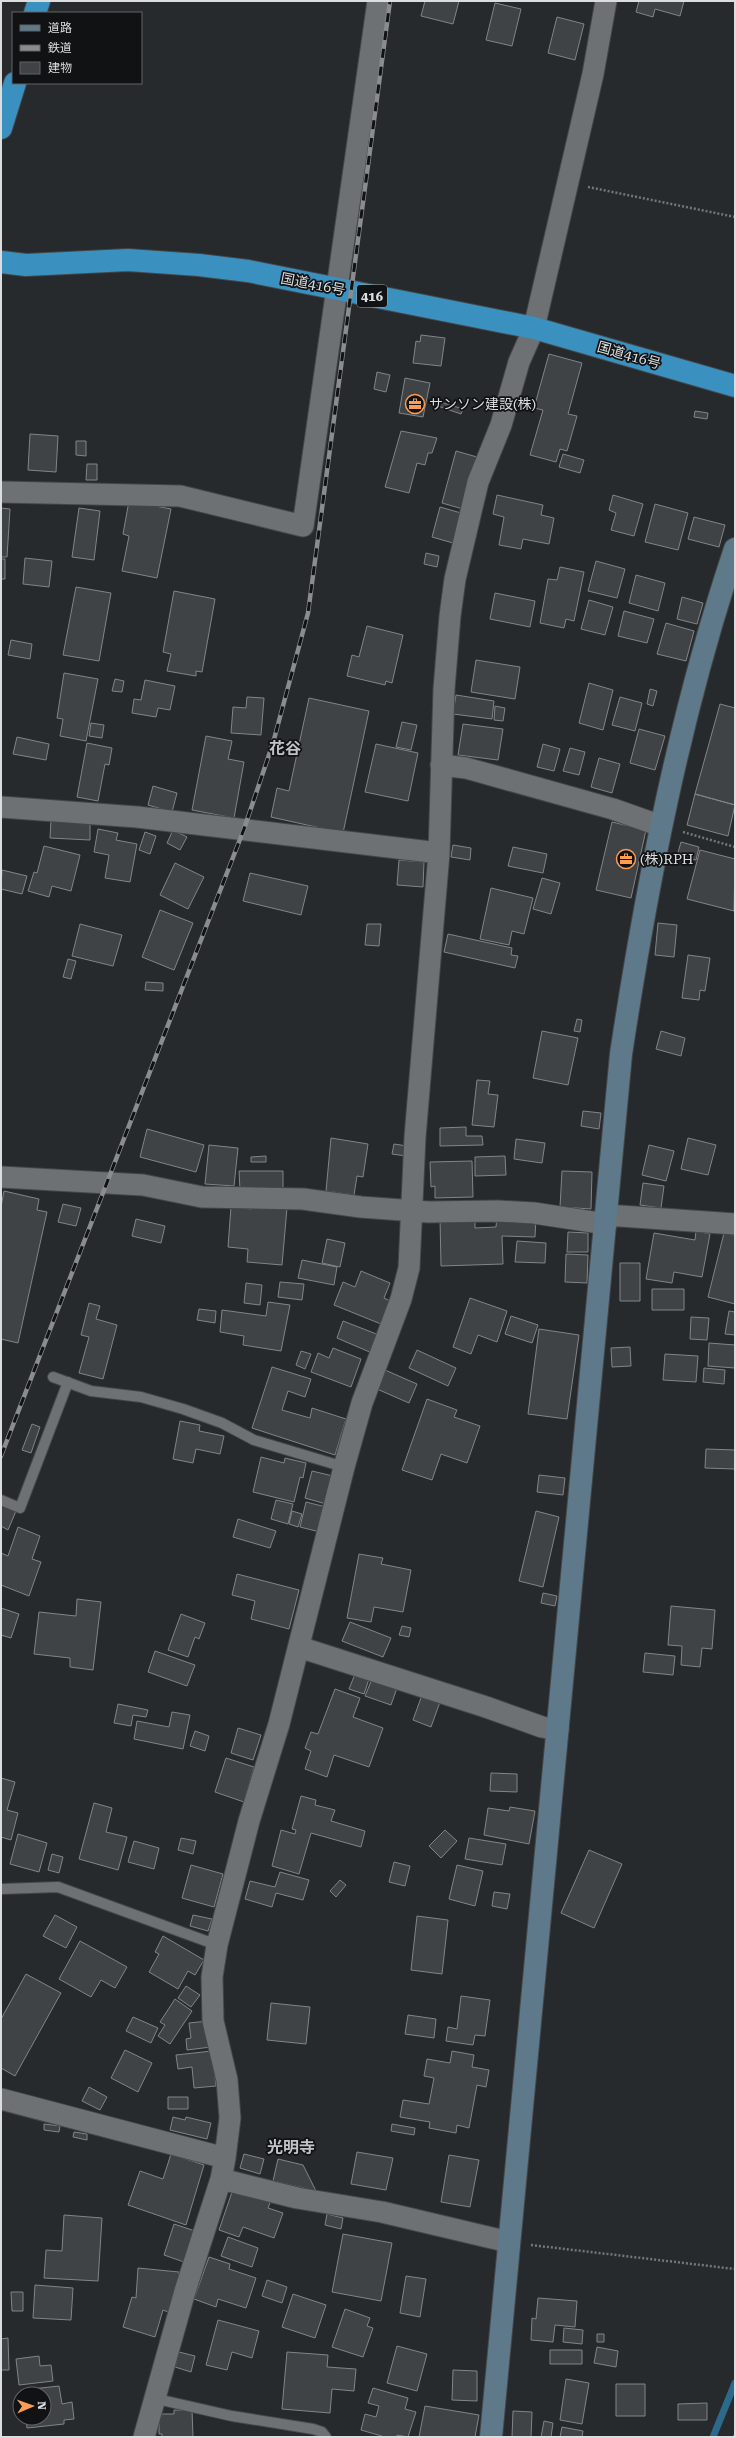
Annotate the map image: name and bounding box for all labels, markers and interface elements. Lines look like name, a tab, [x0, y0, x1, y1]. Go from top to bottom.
legend	[12, 12, 142, 84]
text: 道路	[48, 21, 72, 35]
text: 鉄道	[48, 41, 72, 55]
text: 建物	[48, 61, 72, 75]
street label: 国道416号	[279, 270, 347, 298]
road number: 416	[357, 285, 387, 307]
street label: 国道416号	[595, 338, 663, 372]
office icon: サンソン建設(株)	[404, 393, 426, 415]
place label: サンソン建設(株)	[429, 396, 536, 412]
district label: 花谷	[269, 739, 301, 758]
office icon: (株)RPH	[615, 848, 637, 870]
place label: (株)RPH	[640, 851, 694, 867]
district label: 光明寺	[267, 2138, 315, 2157]
north arrow	[12, 2386, 52, 2426]
text: N	[35, 2401, 48, 2411]

